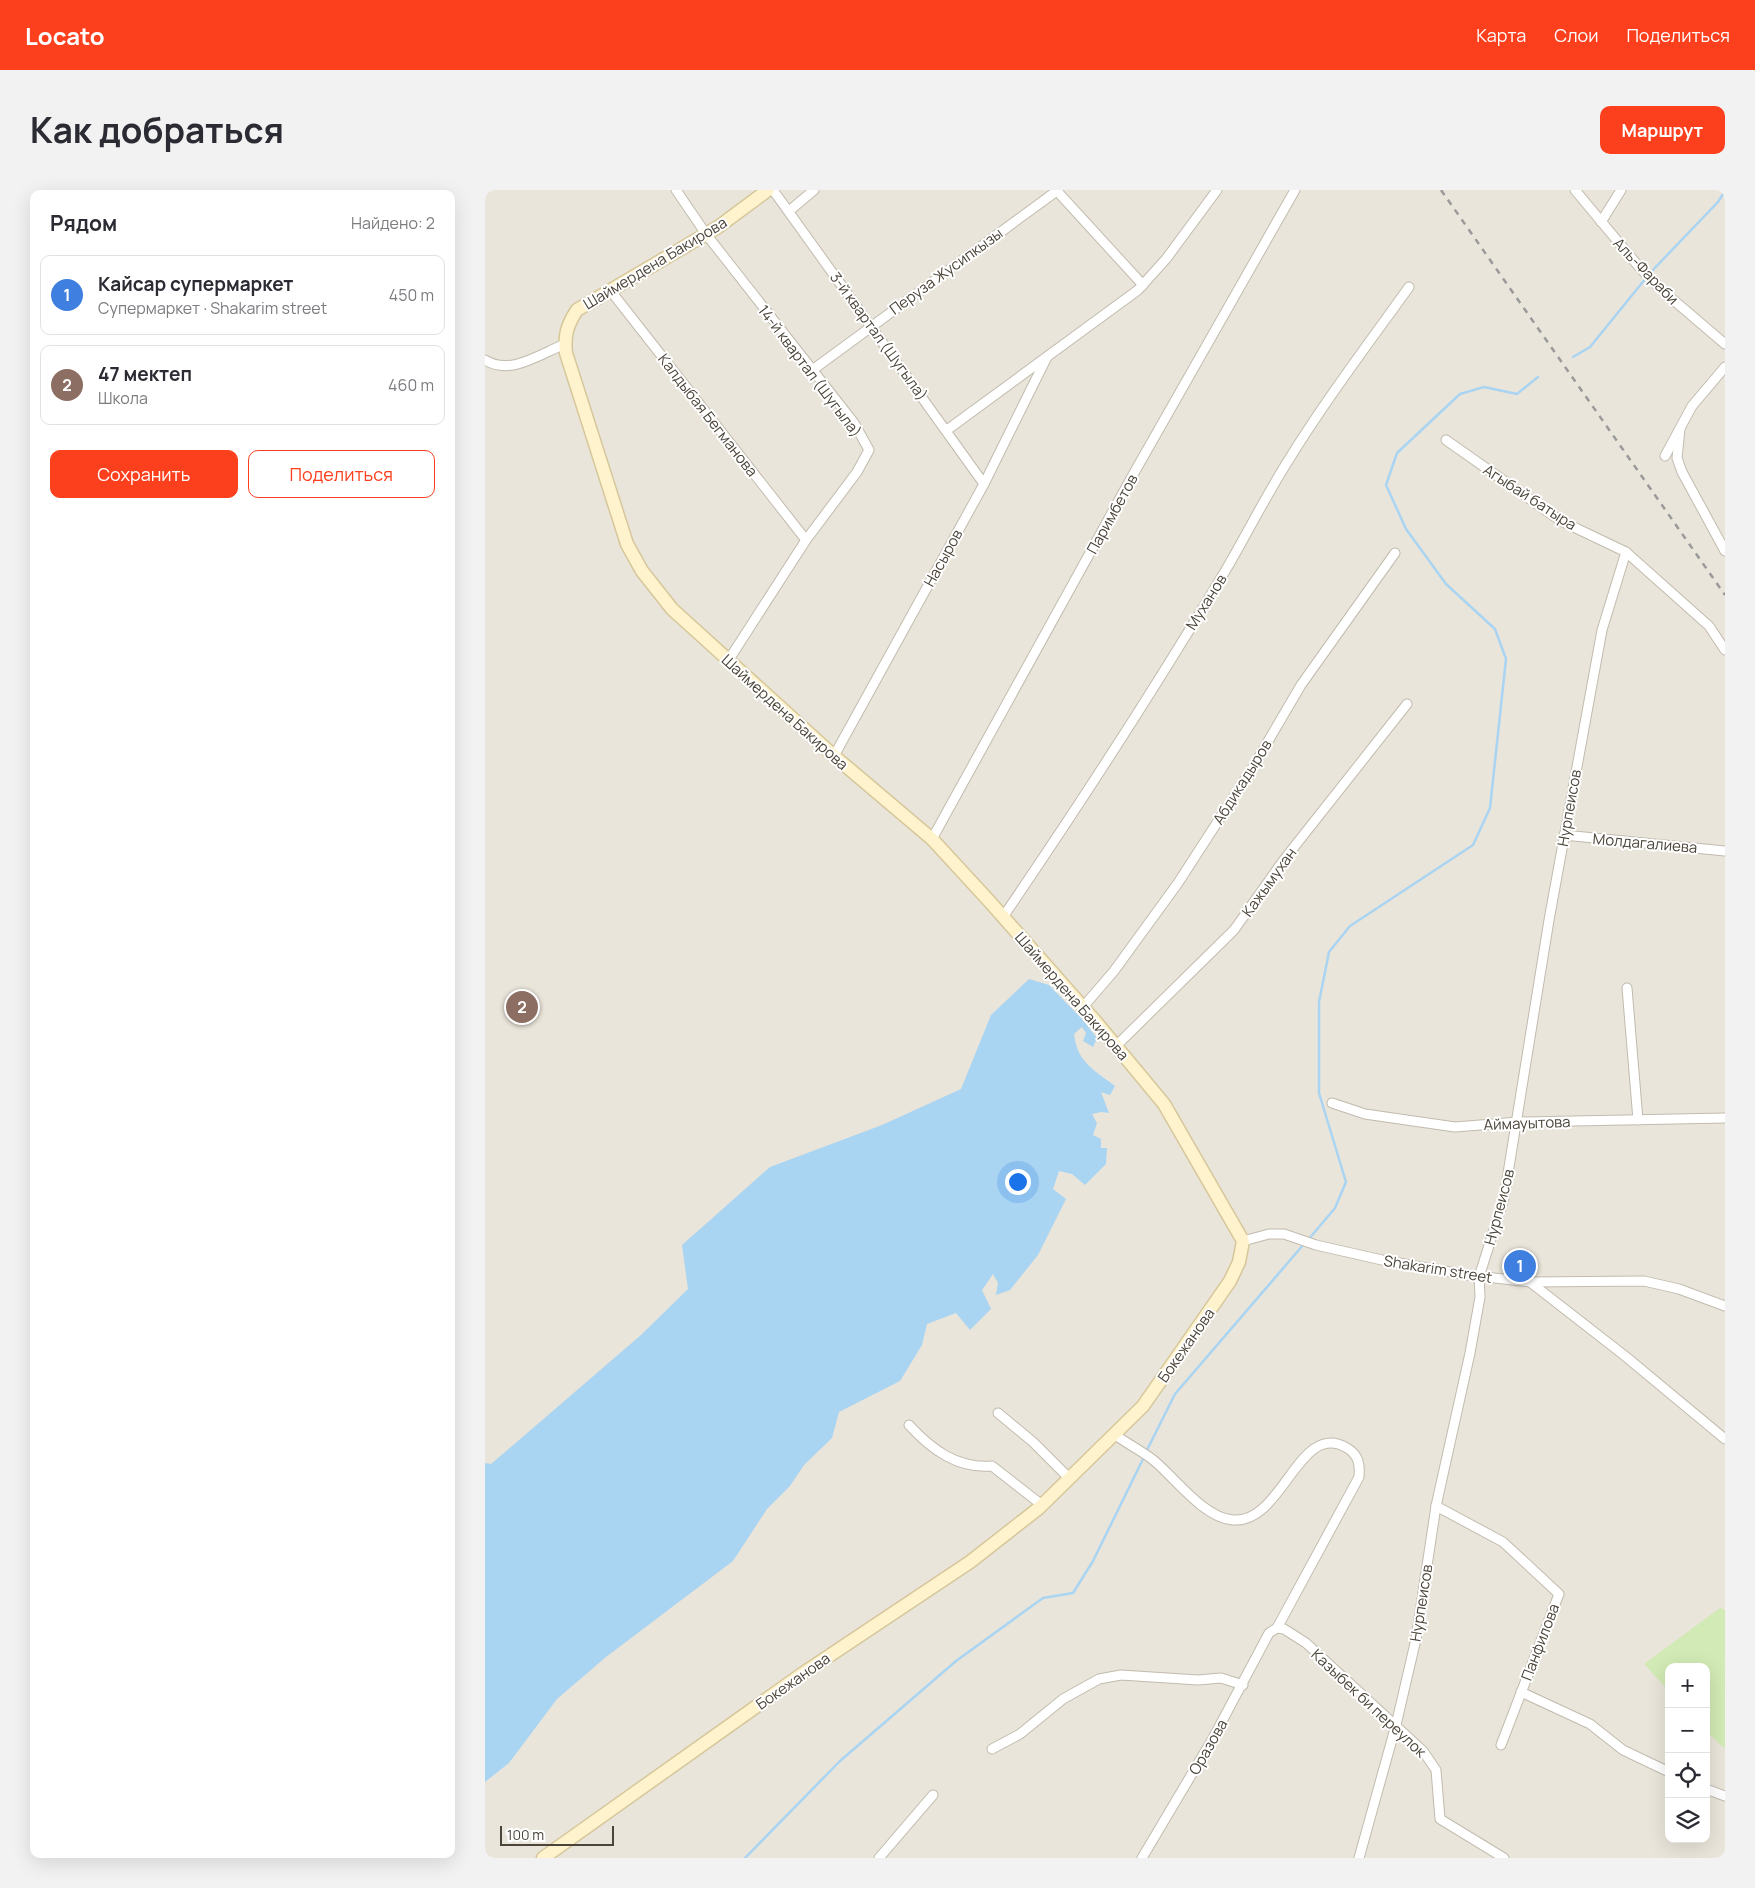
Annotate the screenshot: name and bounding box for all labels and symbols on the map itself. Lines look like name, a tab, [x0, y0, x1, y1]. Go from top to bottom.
street label: Шаймердена Бакирова	[579, 212, 731, 314]
street label: Перуза Жусипкызы	[885, 223, 1007, 319]
street label: Аль-Фараби	[1609, 233, 1683, 309]
street label: 3-й квартал (Шугыла)	[825, 268, 933, 404]
street label: 14-й квартал (Шугыла)	[753, 301, 867, 441]
street label: Калдыбая Бегманова	[653, 349, 763, 481]
street label: Агыбай батыра	[1479, 459, 1581, 535]
street label: Паримбетов	[1081, 470, 1143, 558]
street label: Насыров	[919, 525, 967, 591]
street label: Муханов	[1181, 570, 1231, 634]
street label: Шаймердена Бакирова	[717, 649, 853, 775]
street label: Абдикадыров	[1208, 736, 1276, 828]
street label: Нурпеисов	[1552, 768, 1586, 848]
street label: Молдагалиева	[1592, 828, 1698, 858]
street label: Кажымухан	[1237, 843, 1301, 921]
street label: Шаймердена Бакирова	[1010, 927, 1134, 1065]
pin: 2	[506, 988, 538, 1026]
street label: Аймауытова	[1483, 1111, 1571, 1135]
street label: Нурпеисов	[1479, 1167, 1519, 1247]
your location	[1005, 1169, 1031, 1195]
pin: 1	[1504, 1247, 1536, 1285]
street label: Shakarim street	[1382, 1250, 1494, 1288]
street label: Бокежанова	[1153, 1304, 1219, 1386]
street label: Нурпеисов	[1405, 1563, 1437, 1643]
street label: Панфилова	[1516, 1601, 1564, 1683]
street label: Казыбек би переулок	[1307, 1644, 1432, 1762]
street label: Бокежанова	[752, 1648, 834, 1714]
street label: Оразова	[1184, 1715, 1232, 1779]
scale bar	[500, 1823, 614, 1846]

